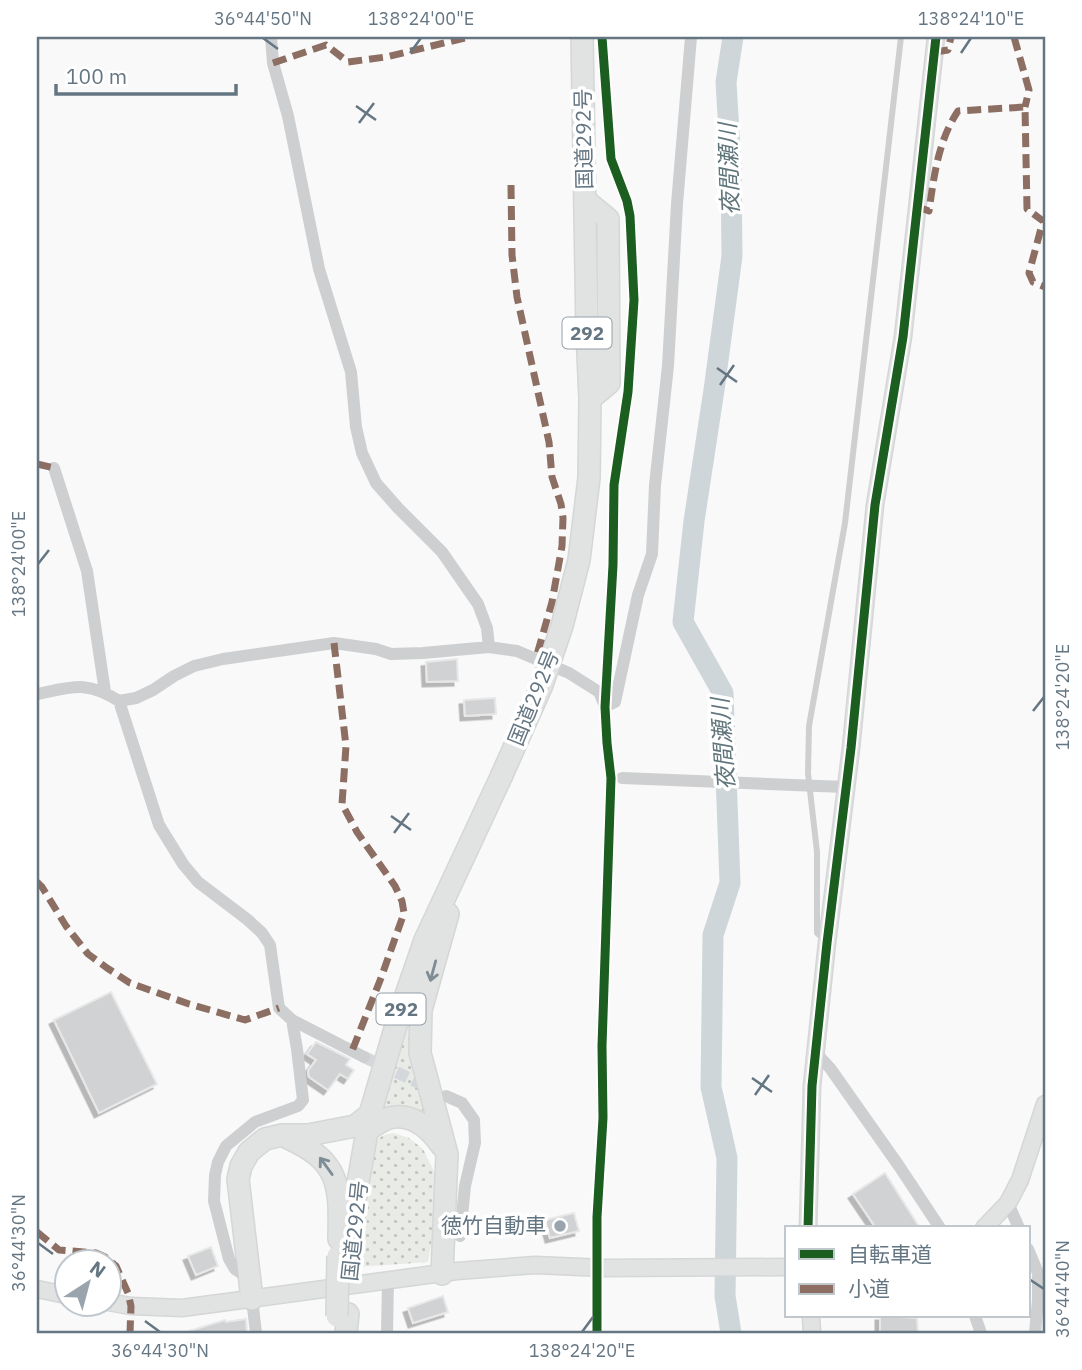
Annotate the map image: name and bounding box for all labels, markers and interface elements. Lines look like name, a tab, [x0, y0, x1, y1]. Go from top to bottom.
text: 36°44'50"N	[214, 7, 312, 30]
text: 138°24'00"E	[368, 7, 474, 30]
text: 138°24'10"E	[918, 7, 1024, 30]
scale bar	[56, 52, 236, 96]
text: 100 m	[66, 62, 127, 90]
street label: 国道292号	[568, 88, 598, 190]
water label: 夜間瀬川	[711, 120, 745, 216]
road number: 292	[562, 318, 612, 348]
text: 138°24'00"E	[7, 511, 30, 617]
text: 138°24'20"E	[1051, 644, 1074, 750]
street label: 国道292号	[501, 646, 565, 750]
water label: 夜間瀬川	[704, 694, 740, 791]
one-way arrow	[426, 959, 439, 982]
road number: 292	[376, 993, 426, 1024]
one-way arrow	[319, 1157, 333, 1176]
street label: 国道292号	[335, 1179, 373, 1282]
text: 36°44'30"N	[7, 1194, 30, 1292]
place label: 徳竹自動車	[441, 1211, 546, 1239]
marker: 徳竹自動車	[552, 1218, 568, 1234]
legend	[785, 1226, 1030, 1318]
text: 自転車道	[848, 1240, 932, 1268]
text: 36°44'40"N	[1051, 1240, 1074, 1338]
north arrow	[52, 1248, 122, 1318]
text: N	[85, 1255, 111, 1283]
text: 小道	[848, 1274, 890, 1302]
text: 36°44'30"N	[111, 1339, 209, 1362]
text: 138°24'20"E	[529, 1339, 635, 1362]

